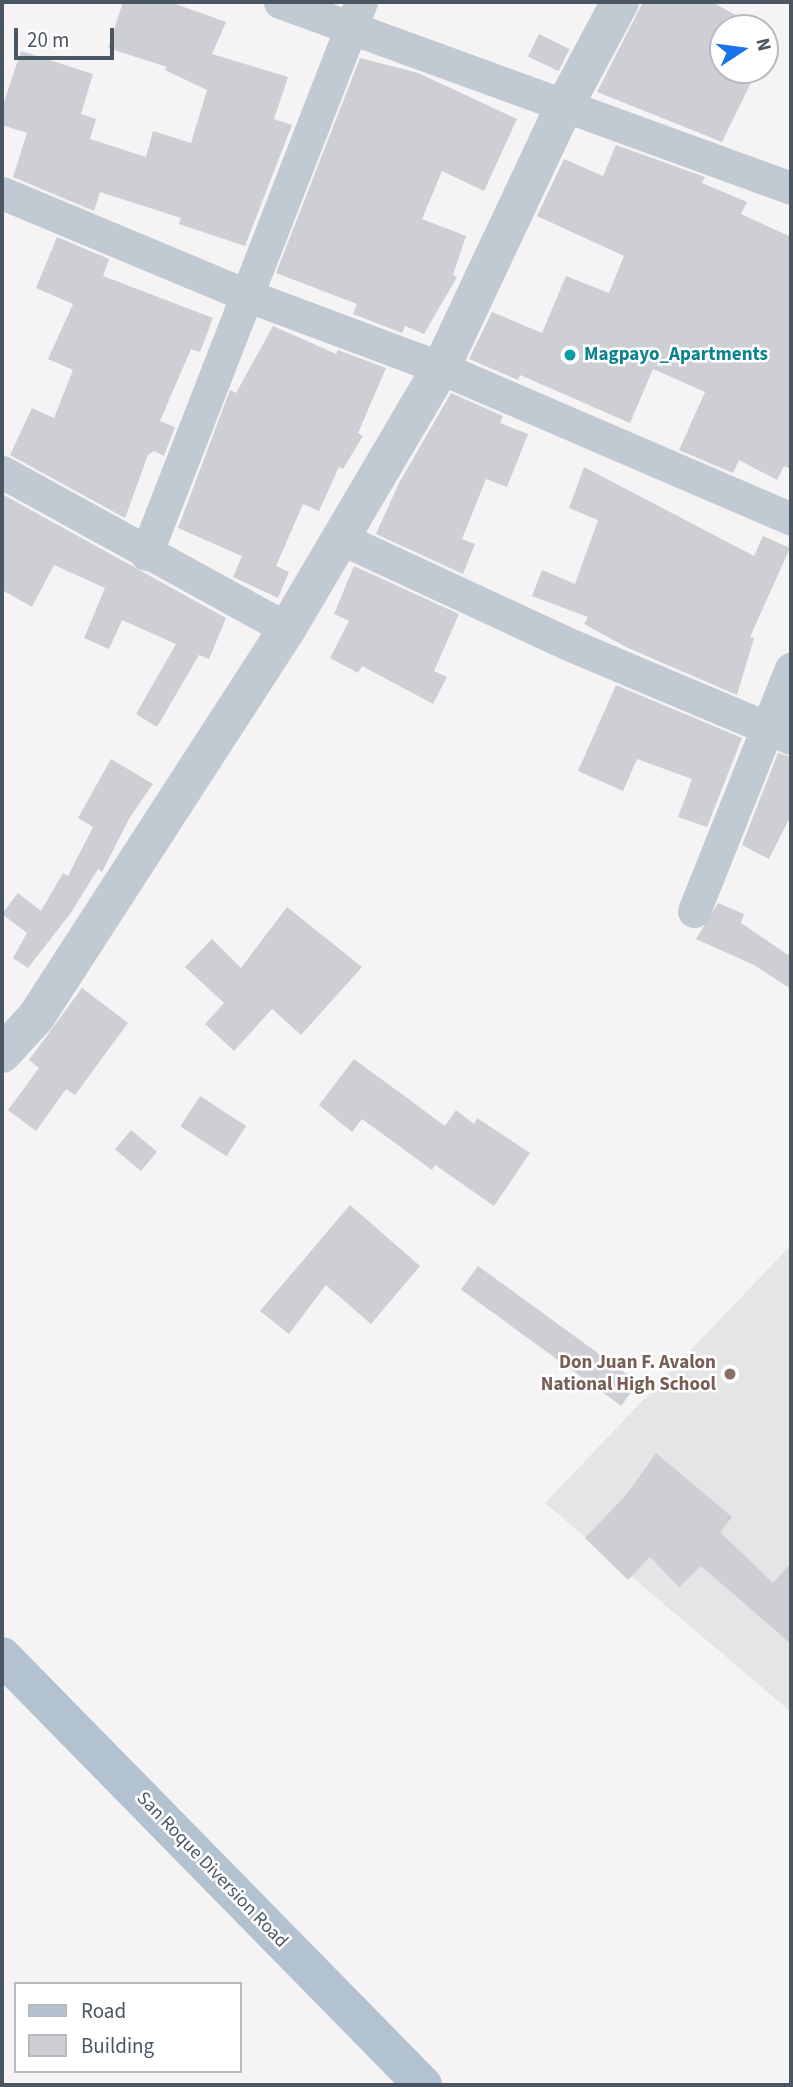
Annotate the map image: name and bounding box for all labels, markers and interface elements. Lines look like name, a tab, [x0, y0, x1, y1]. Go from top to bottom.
scale bar	[18, 14, 117, 58]
north arrow	[709, 14, 779, 84]
text: 20 m	[27, 25, 69, 55]
text: N	[748, 35, 778, 54]
place label: Magpayo_Apartments	[584, 344, 768, 366]
marker: Magpayo_Apartments	[562, 347, 578, 363]
place label: Don Juan F. Avalon National High School	[541, 1352, 716, 1396]
marker: Don Juan F. Avalon National High School	[722, 1366, 738, 1382]
street label: San Roque Diversion Road	[132, 1787, 292, 1953]
legend	[14, 1982, 242, 2073]
text: Road	[81, 1996, 126, 2026]
text: Building	[81, 2031, 154, 2061]

